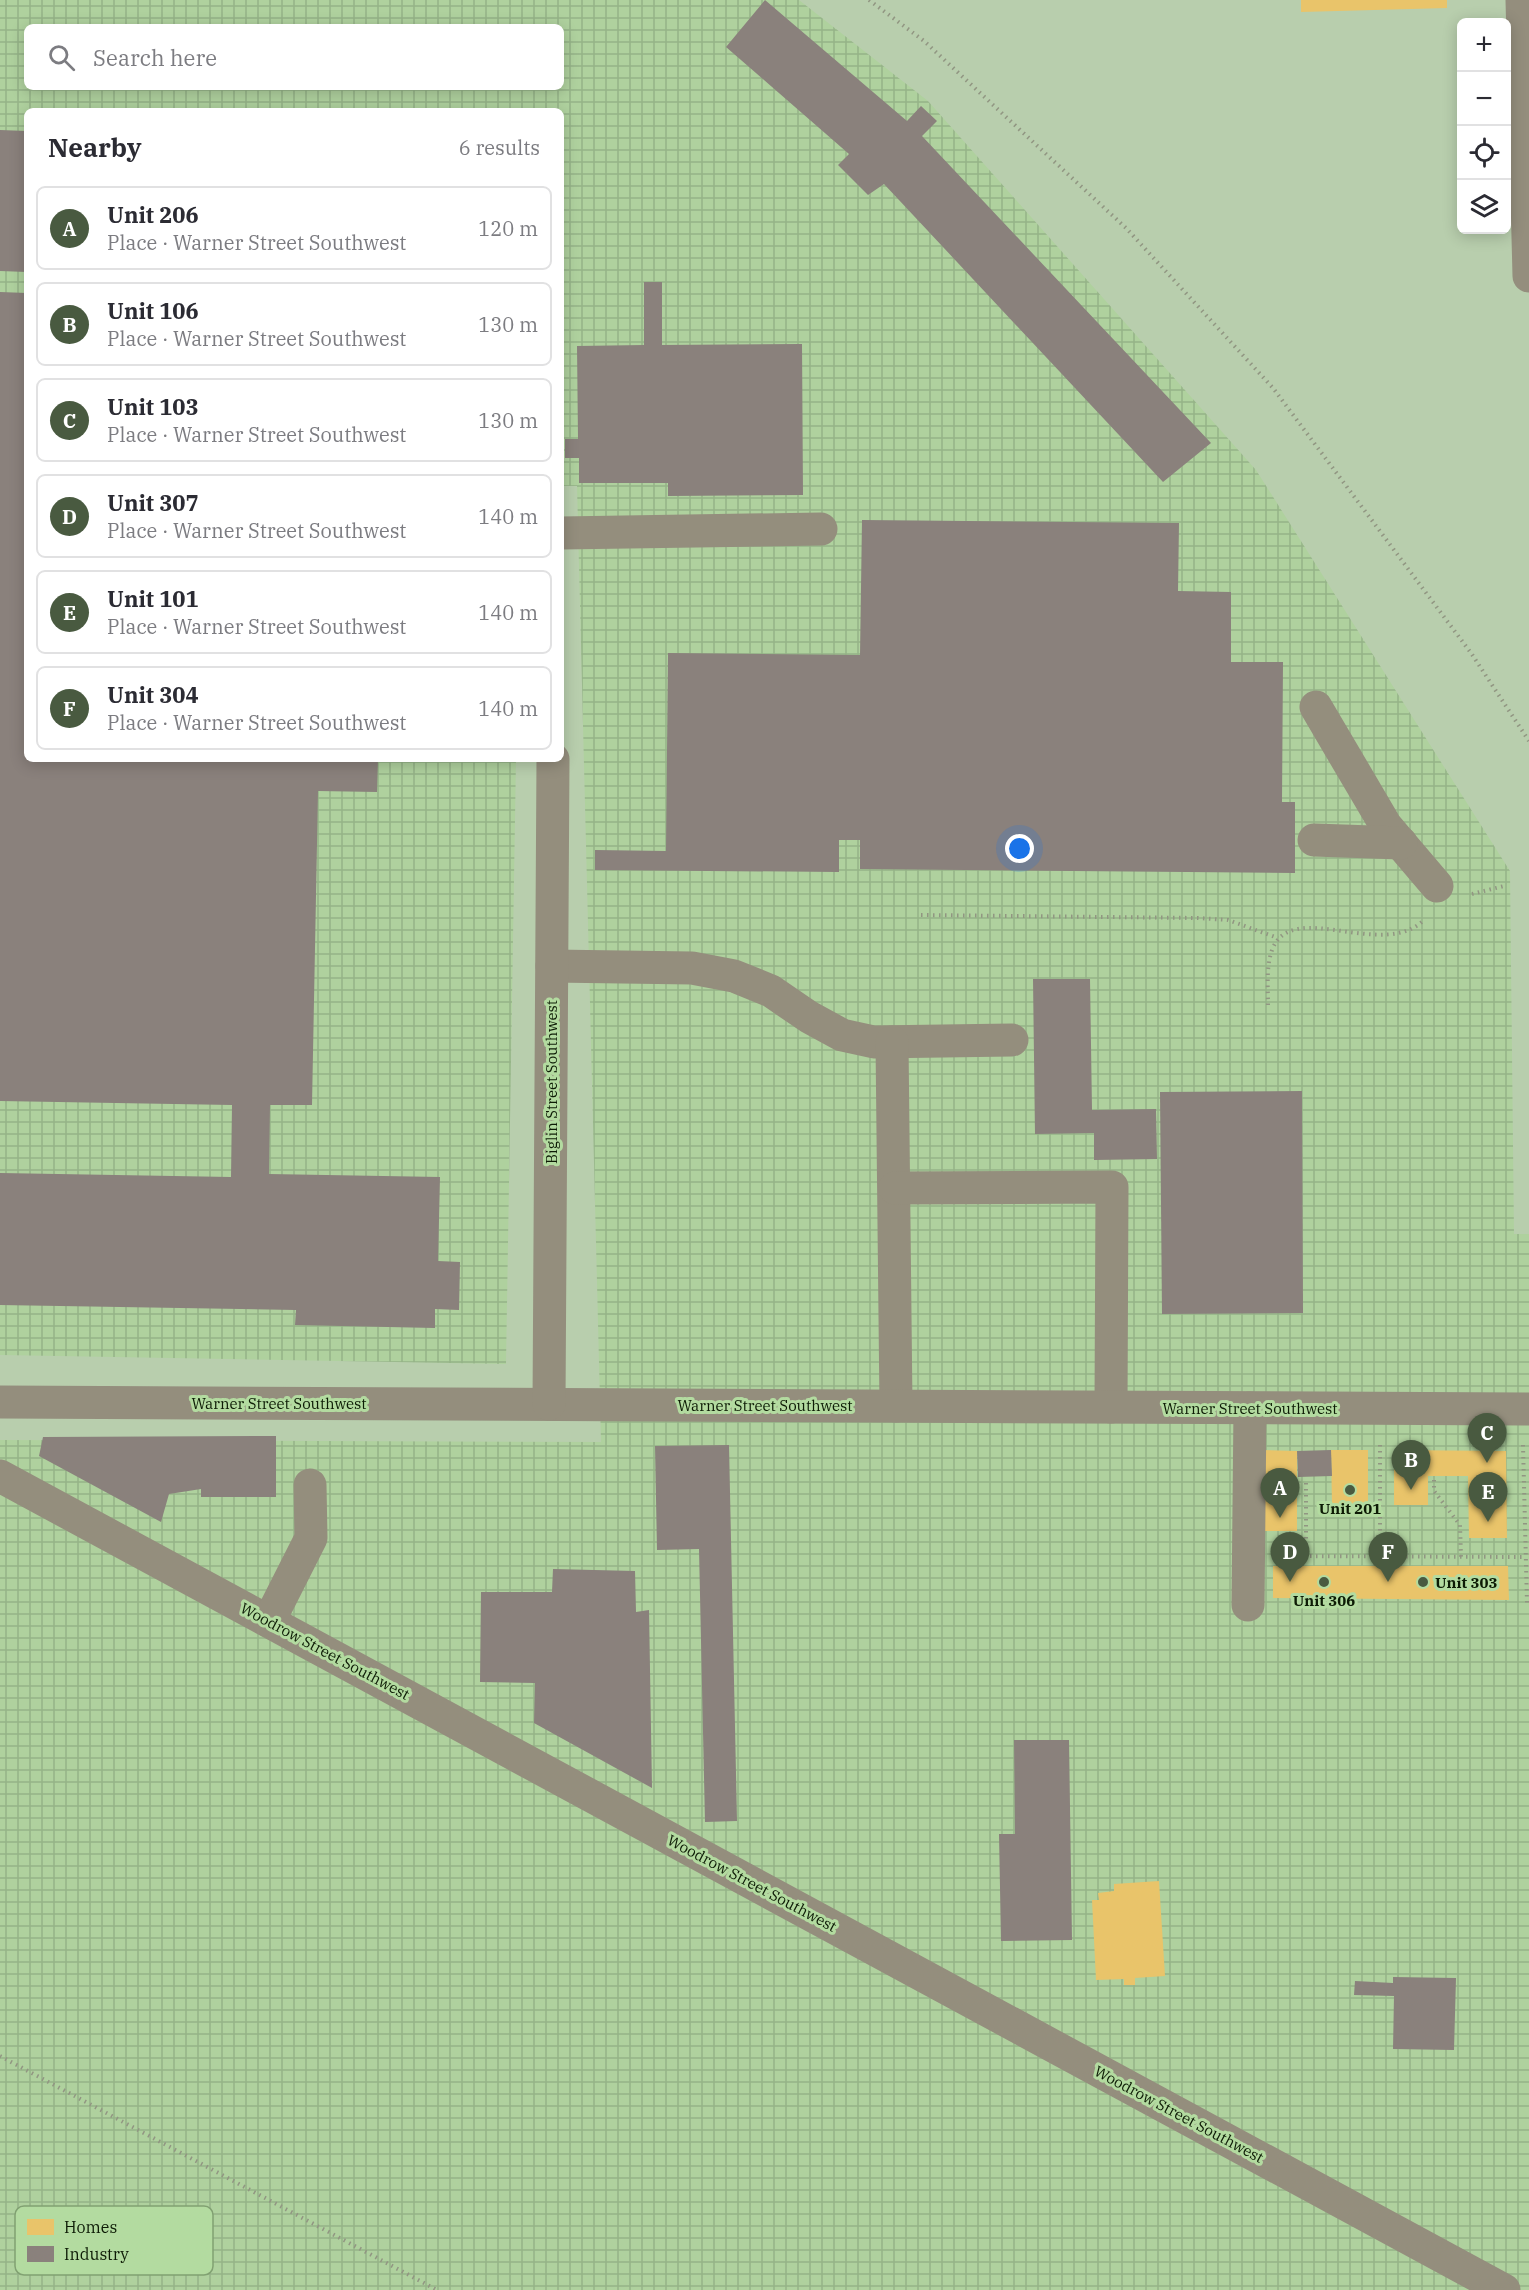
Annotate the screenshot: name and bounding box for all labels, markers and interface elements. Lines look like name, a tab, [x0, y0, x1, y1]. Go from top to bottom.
map controls	[1457, 18, 1511, 234]
button: +	[1457, 18, 1511, 72]
search box	[24, 24, 564, 90]
icon: search	[45, 41, 78, 74]
text: Search here	[93, 43, 217, 72]
button: −	[1457, 72, 1511, 126]
button: locate	[1457, 126, 1511, 180]
text: Nearby	[48, 130, 142, 164]
text: 6 results	[459, 134, 540, 161]
button: layers	[1457, 180, 1511, 234]
text: Unit 206	[107, 200, 199, 229]
text: A	[63, 215, 76, 242]
text: 120 m	[478, 215, 538, 242]
text: Place · Warner Street Southwest	[107, 229, 406, 256]
text: Unit 106	[107, 296, 199, 325]
text: B	[62, 311, 77, 338]
text: 130 m	[478, 311, 538, 338]
text: Place · Warner Street Southwest	[107, 325, 406, 352]
text: Unit 103	[107, 392, 199, 421]
text: C	[63, 407, 76, 434]
text: 130 m	[478, 407, 538, 434]
text: Place · Warner Street Southwest	[107, 421, 406, 448]
text: Unit 307	[107, 488, 199, 517]
text: D	[62, 503, 77, 530]
text: 140 m	[478, 503, 538, 530]
text: Place · Warner Street Southwest	[107, 517, 406, 544]
text: Unit 101	[107, 584, 199, 613]
text: E	[63, 599, 76, 626]
text: 140 m	[478, 599, 538, 626]
text: Place · Warner Street Southwest	[107, 613, 406, 640]
text: Unit 304	[107, 680, 199, 709]
text: F	[63, 695, 76, 722]
text: 140 m	[478, 695, 538, 722]
text: Place · Warner Street Southwest	[107, 709, 406, 736]
your location	[1005, 834, 1034, 863]
street label: Biglin Street Southwest	[542, 1000, 561, 1164]
street label: Warner Street Southwest	[192, 1394, 367, 1413]
street label: Warner Street Southwest	[678, 1396, 853, 1415]
street label: Warner Street Southwest	[1163, 1399, 1338, 1418]
pin: C	[1468, 1414, 1506, 1463]
pin: B	[1392, 1440, 1430, 1490]
pin: A	[1260, 1468, 1300, 1518]
pin: E	[1468, 1472, 1508, 1522]
marker: Unit 201	[1343, 1483, 1357, 1497]
place label: Unit 201	[1319, 1499, 1381, 1518]
pin: D	[1270, 1532, 1310, 1582]
pin: F	[1368, 1532, 1408, 1582]
place label: Unit 303	[1435, 1573, 1498, 1592]
marker: Unit 306	[1317, 1575, 1331, 1589]
marker: Unit 303	[1416, 1575, 1430, 1589]
place label: Unit 306	[1293, 1591, 1355, 1610]
street label: Woodrow Street Southwest	[237, 1598, 413, 1704]
street label: Woodrow Street Southwest	[664, 1830, 840, 1936]
street label: Woodrow Street Southwest	[1091, 2061, 1267, 2167]
legend	[15, 2206, 213, 2275]
text: Homes	[64, 2217, 117, 2237]
text: Industry	[64, 2244, 129, 2264]

